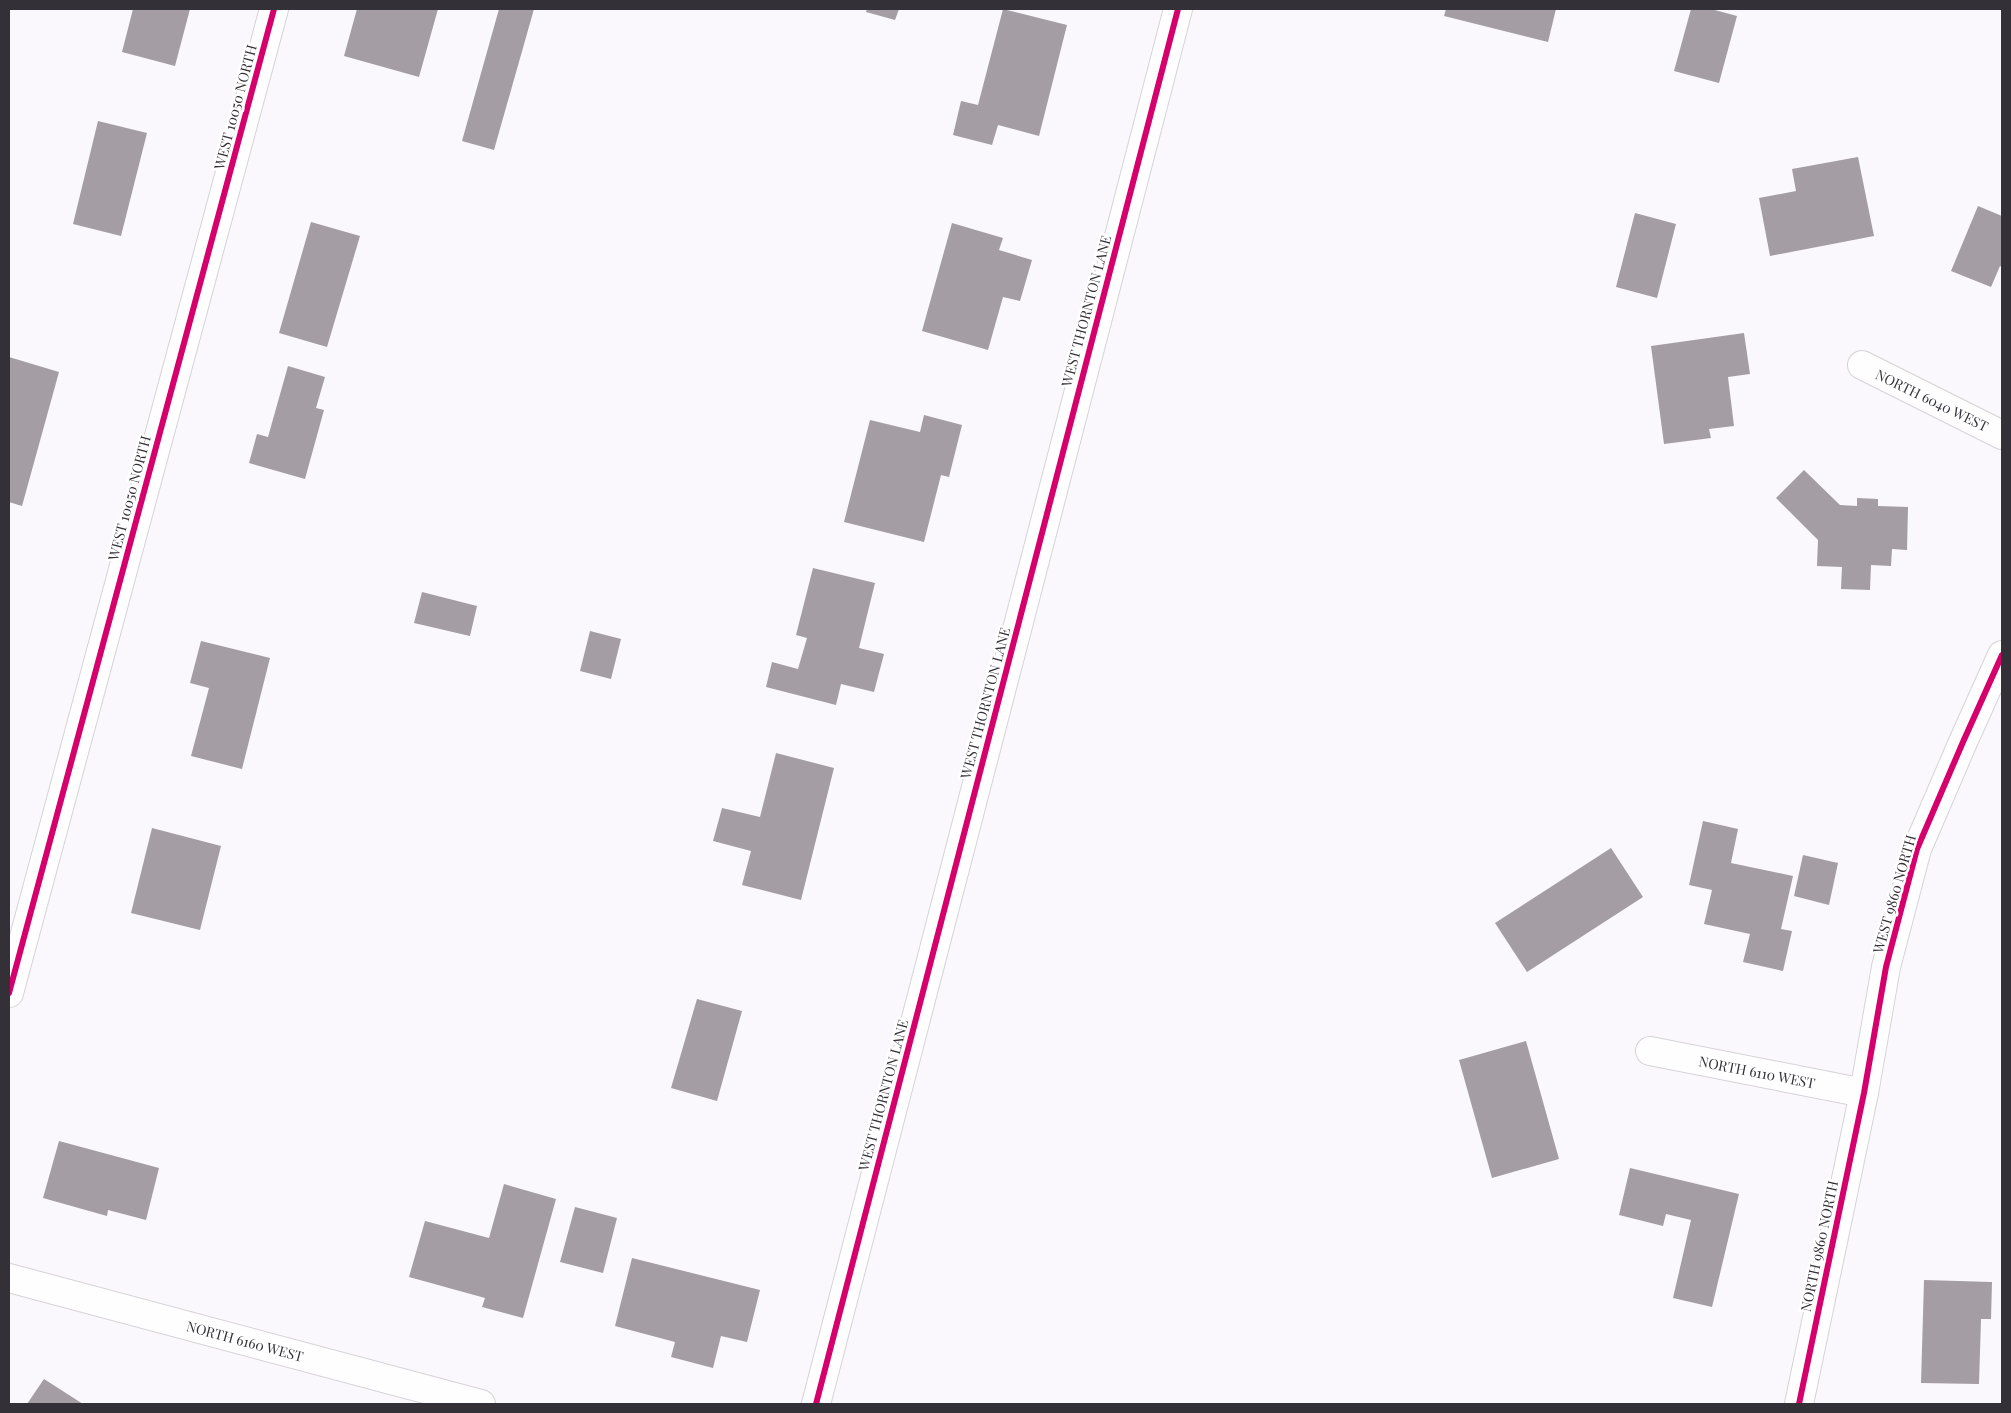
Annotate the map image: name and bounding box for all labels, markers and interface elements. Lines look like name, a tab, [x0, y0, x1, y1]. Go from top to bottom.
street label: WEST 10050 NORTH	[209, 42, 261, 173]
street label: WEST THORNTON LANE	[1056, 233, 1115, 390]
street label: NORTH 6040 WEST	[1872, 364, 1992, 436]
street label: WEST 10050 NORTH	[103, 433, 155, 564]
street label: WEST THORNTON LANE	[955, 625, 1014, 782]
street label: WEST 9860 NORTH	[1868, 832, 1920, 956]
street label: WEST THORNTON LANE	[853, 1017, 912, 1174]
street label: NORTH 6110 WEST	[1697, 1051, 1817, 1093]
street label: NORTH 9860 NORTH	[1796, 1178, 1842, 1313]
street label: NORTH 6160 WEST	[184, 1316, 306, 1366]

